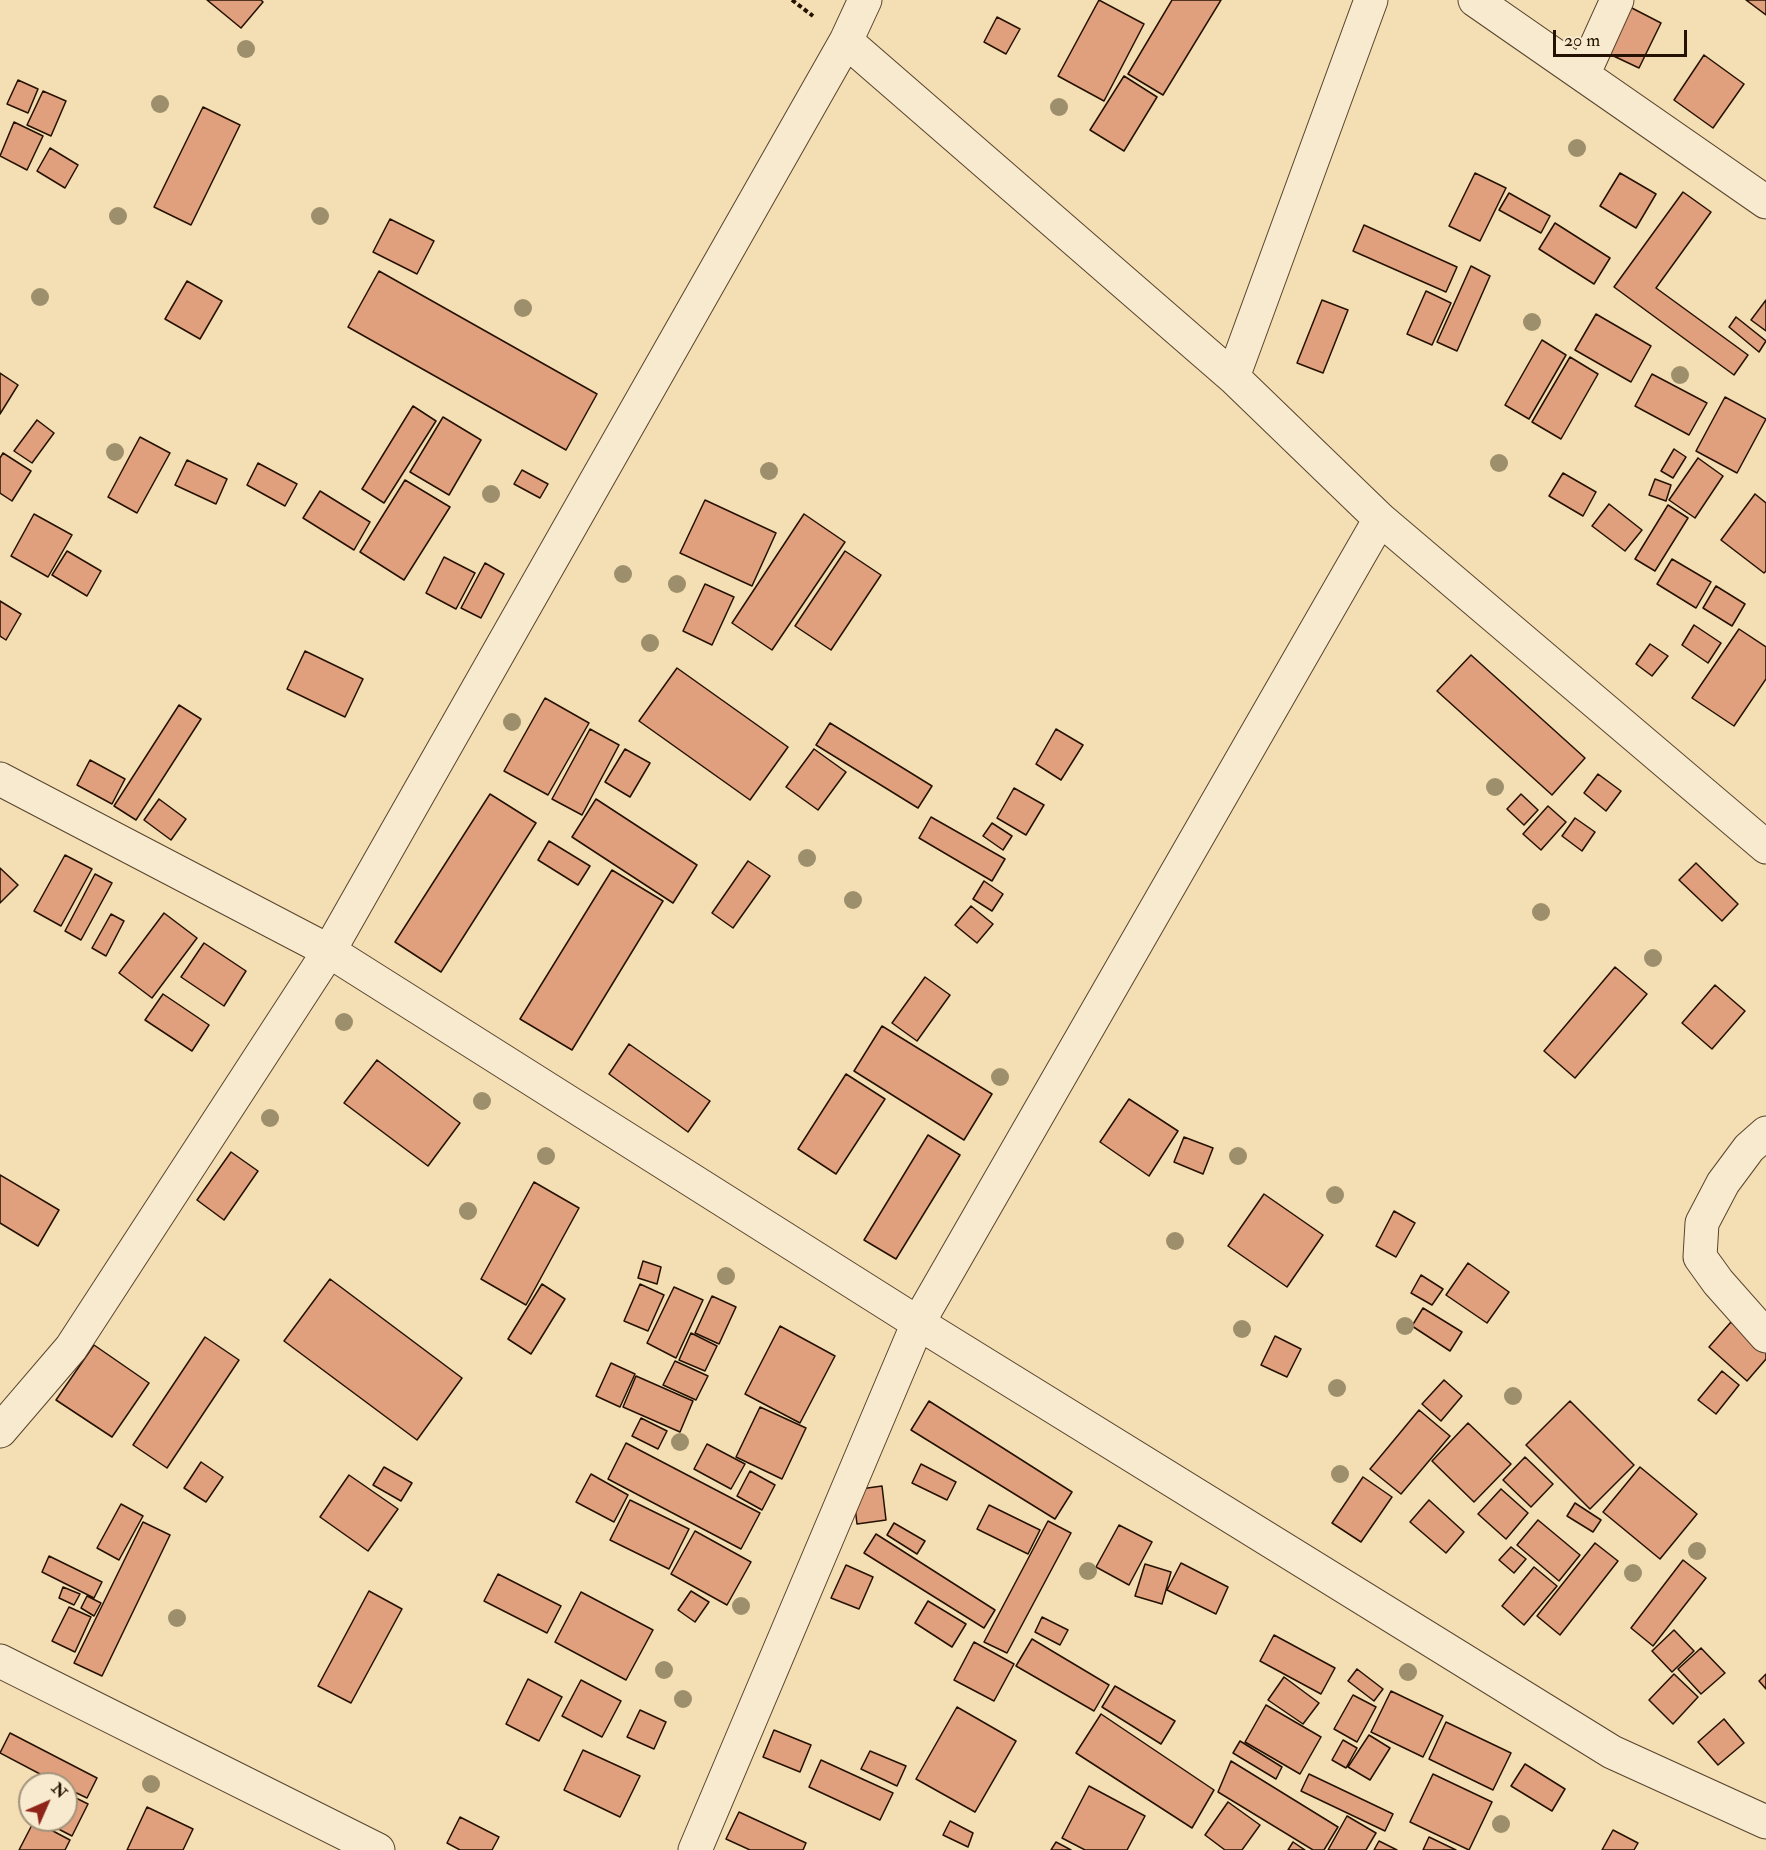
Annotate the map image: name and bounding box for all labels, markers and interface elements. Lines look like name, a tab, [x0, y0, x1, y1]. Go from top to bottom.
scale bar	[1556, 18, 1690, 56]
text: 20 m	[1564, 29, 1600, 52]
north arrow	[18, 1772, 78, 1832]
text: N	[47, 1779, 71, 1803]

